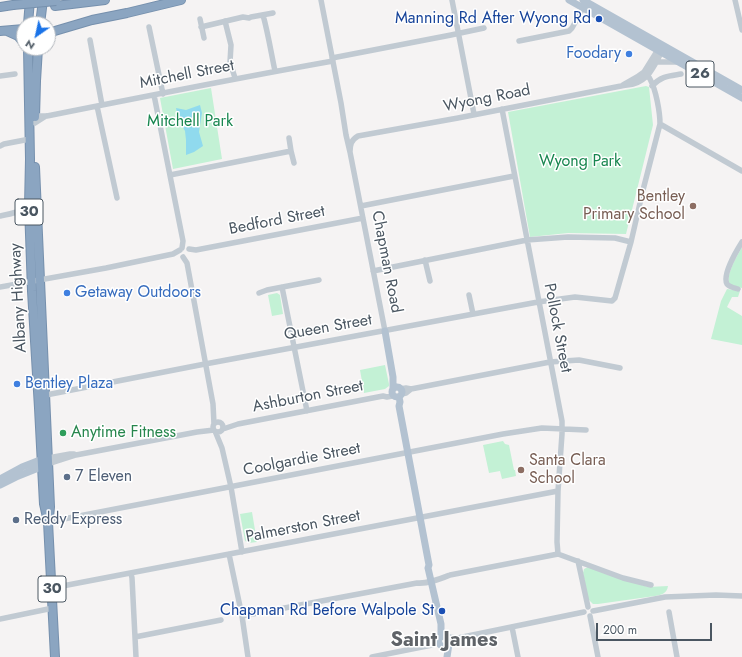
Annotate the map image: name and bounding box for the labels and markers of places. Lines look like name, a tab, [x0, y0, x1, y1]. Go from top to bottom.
place label: Manning Rd After Wyong Rd	[395, 9, 591, 29]
marker: Manning Rd After Wyong Rd	[594, 14, 604, 24]
place label: Foodary	[566, 44, 621, 64]
marker: Foodary	[624, 49, 634, 59]
place label: Bentley Primary School	[583, 187, 685, 225]
marker: Bentley Primary School	[688, 201, 698, 211]
place label: Getaway Outdoors	[75, 283, 201, 303]
marker: Getaway Outdoors	[62, 288, 72, 298]
place label: Bentley Plaza	[25, 374, 113, 394]
marker: Bentley Plaza	[12, 379, 22, 389]
place label: Anytime Fitness	[71, 423, 176, 443]
marker: Anytime Fitness	[58, 428, 68, 438]
place label: Santa Clara School	[529, 451, 606, 489]
marker: Santa Clara School	[516, 465, 526, 475]
place label: 7 Eleven	[75, 467, 132, 487]
marker: 7 Eleven	[62, 472, 72, 482]
place label: Reddy Express	[24, 510, 122, 530]
marker: Reddy Express	[11, 515, 21, 525]
place label: Chapman Rd Before Walpole St	[220, 601, 434, 621]
marker: Chapman Rd Before Walpole St	[437, 606, 447, 616]

